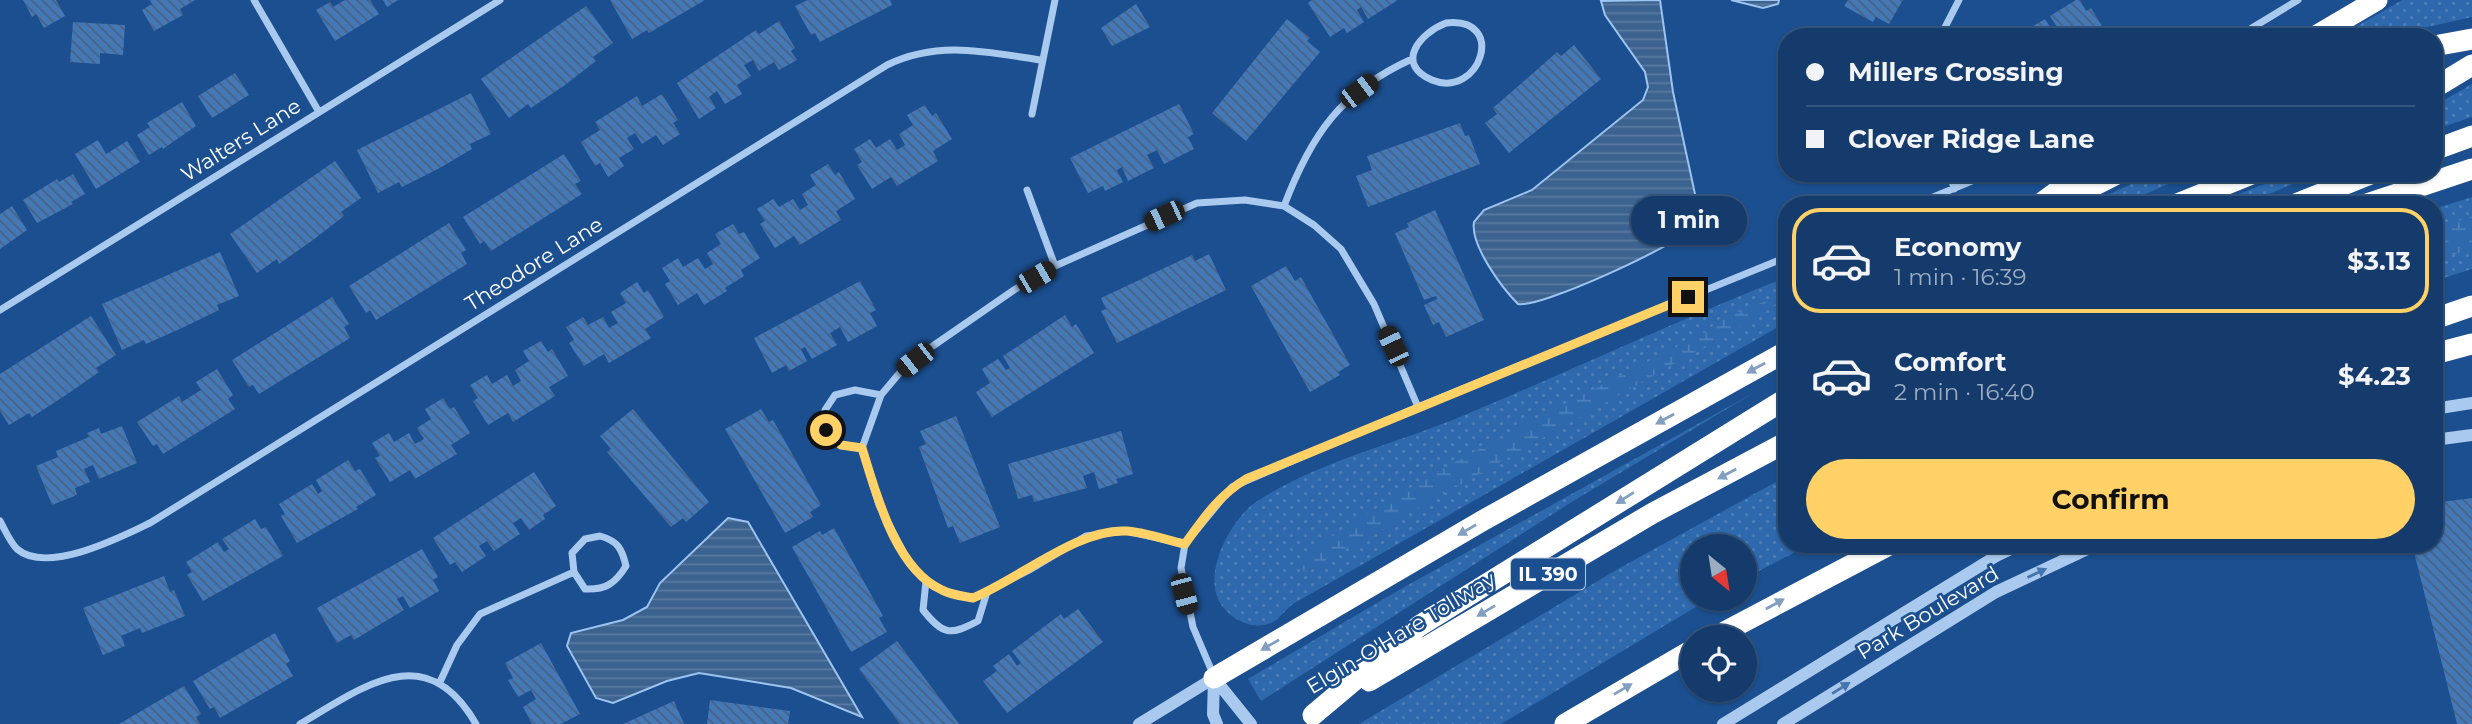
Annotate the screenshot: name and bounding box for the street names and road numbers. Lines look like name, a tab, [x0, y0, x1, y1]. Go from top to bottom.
street label: Walters Lane	[176, 93, 305, 186]
street label: Theodore Lane	[460, 211, 607, 316]
road number: IL 390	[1511, 558, 1585, 590]
street label: Park Boulevard	[1853, 561, 2003, 665]
street label: Elgin-O'Hare Tollway	[1302, 566, 1500, 699]

